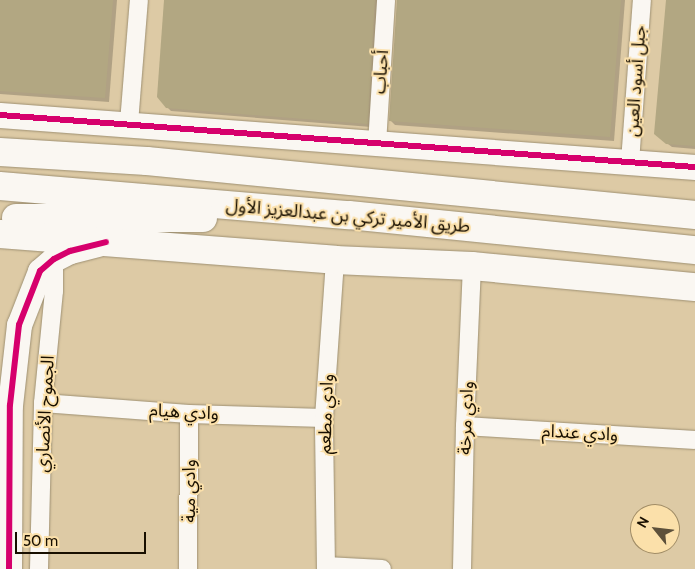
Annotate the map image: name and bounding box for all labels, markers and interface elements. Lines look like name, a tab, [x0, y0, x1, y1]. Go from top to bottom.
street label: جبل أسود العين	[621, 25, 651, 137]
street label: أحباب	[369, 49, 393, 95]
street label: طريق الأمير تركي بن عبدالعزيز الأول	[225, 195, 471, 237]
street label: الجموح الأنصاري	[31, 355, 59, 473]
street label: وادي مطعم	[314, 373, 338, 455]
street label: وادي مرخة	[454, 381, 478, 455]
street label: وادي هيام	[149, 399, 219, 425]
street label: وادي عندام	[541, 420, 619, 446]
street label: وادي مية	[178, 459, 200, 523]
north arrow	[630, 504, 680, 554]
text: N	[632, 514, 653, 531]
scale bar	[18, 522, 149, 554]
text: 50 m	[23, 532, 58, 550]

